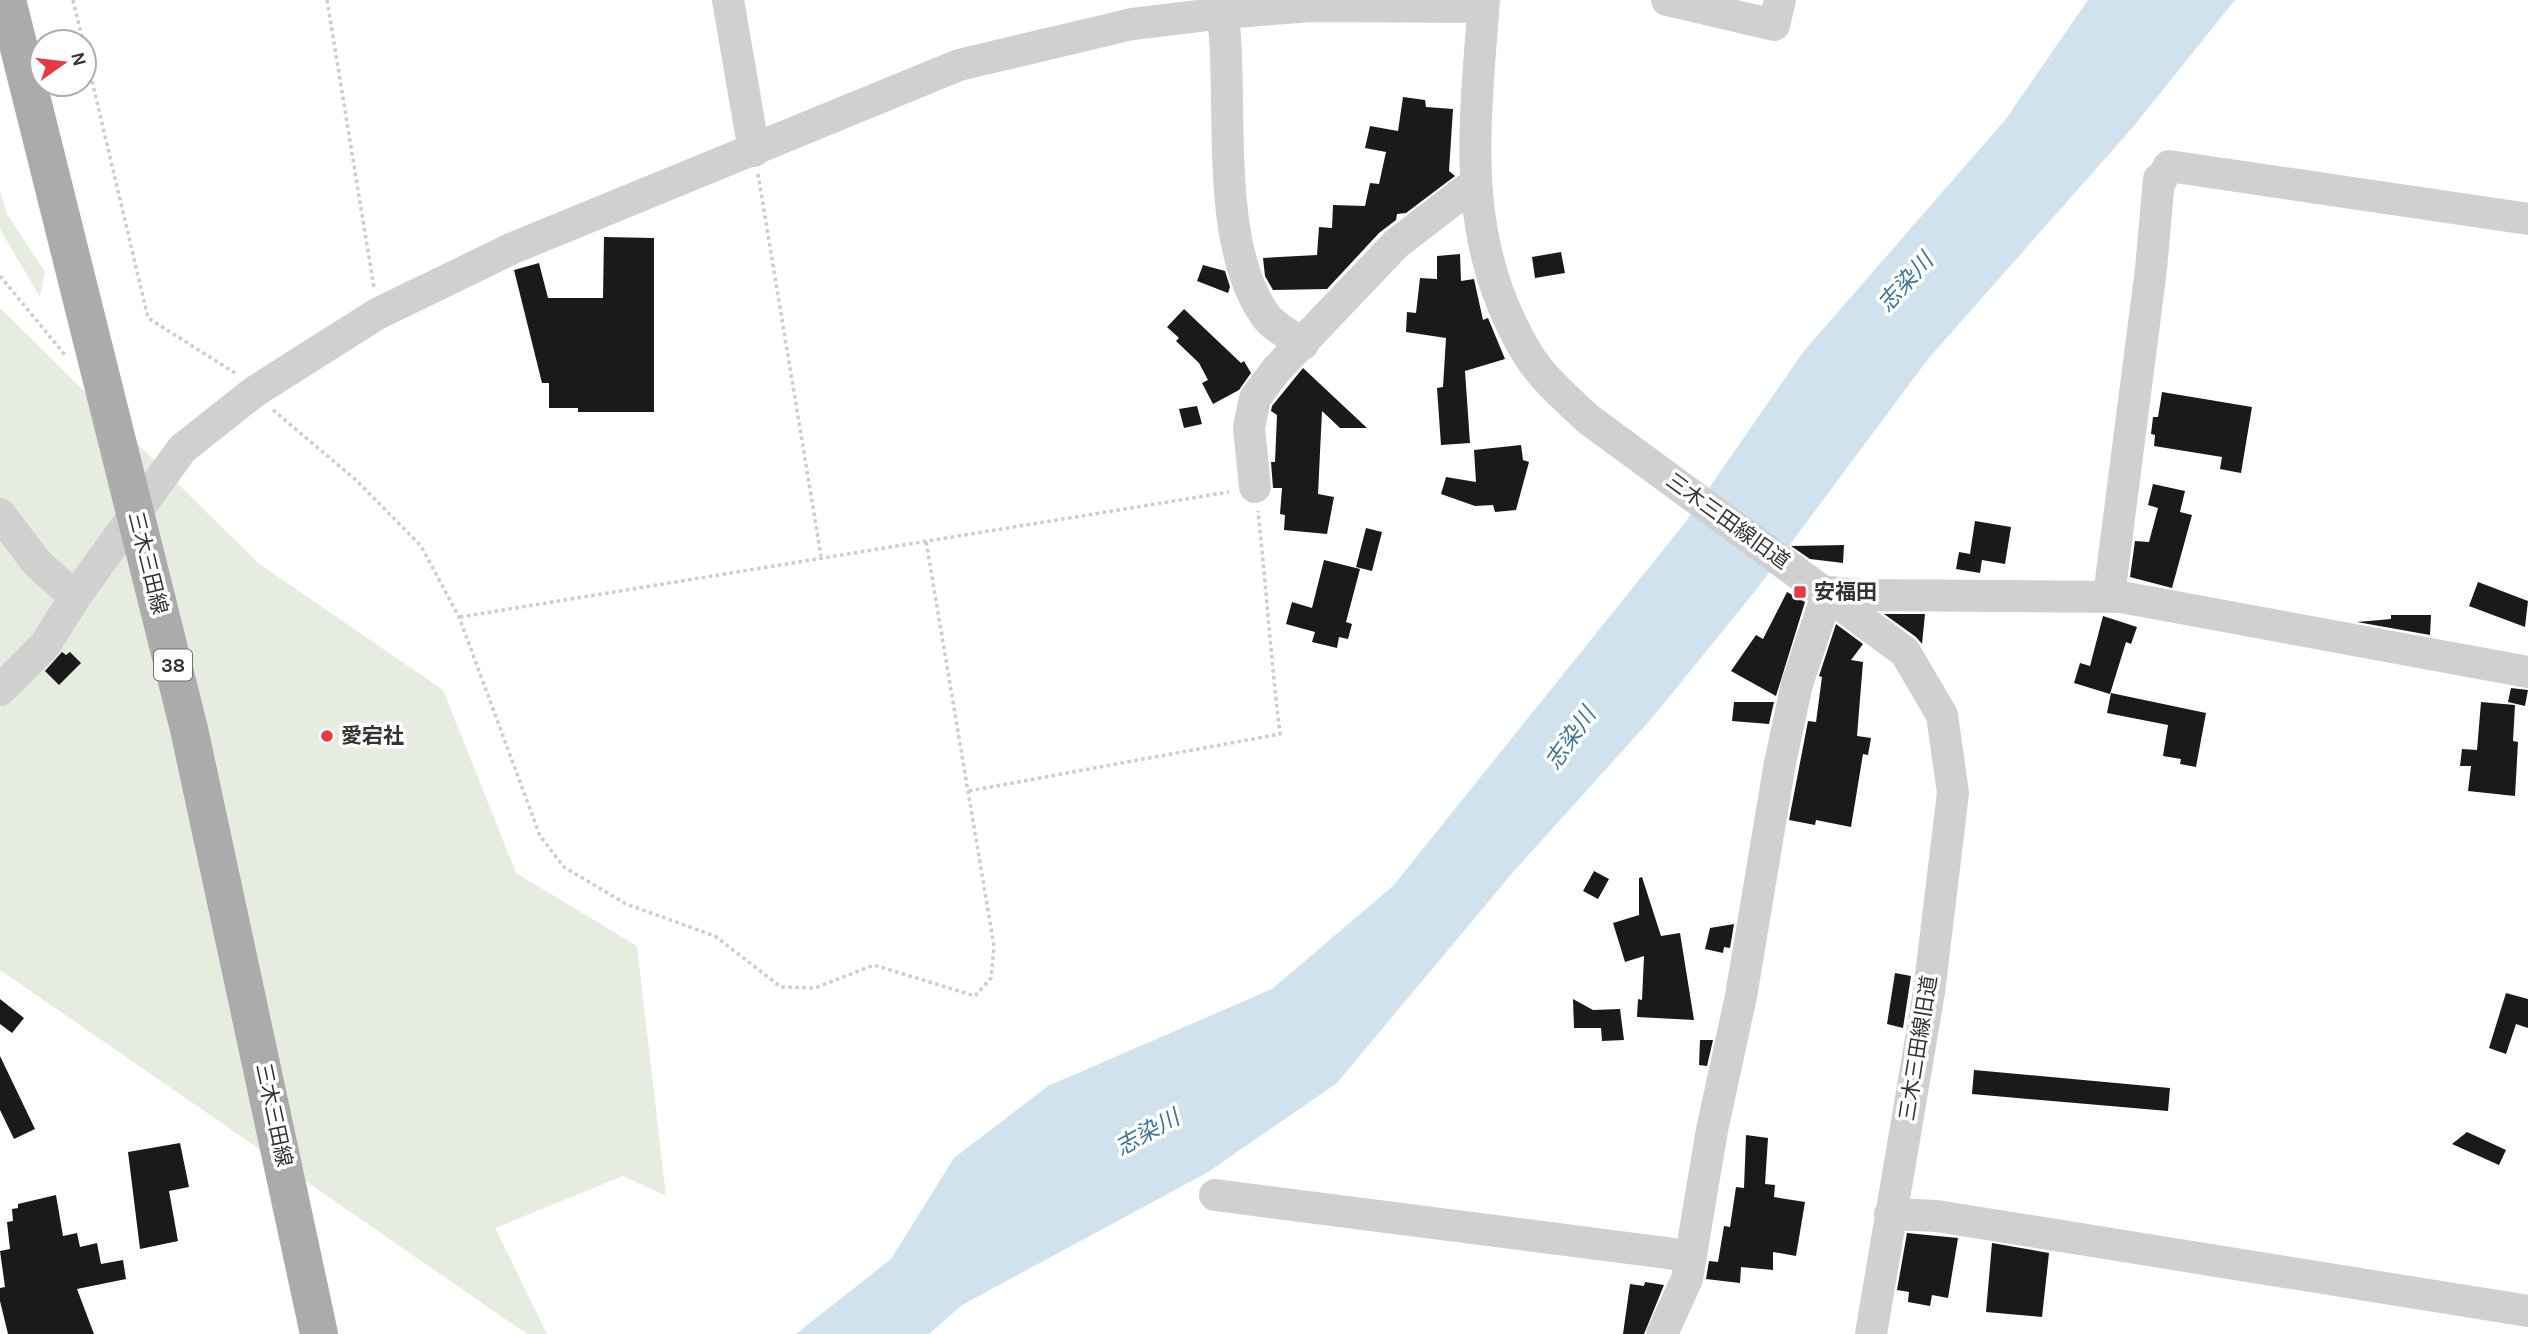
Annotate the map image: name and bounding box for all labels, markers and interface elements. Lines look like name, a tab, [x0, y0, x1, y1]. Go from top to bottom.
north arrow	[28, 28, 98, 98]
text: N	[66, 50, 91, 68]
water label: 志染川	[1872, 245, 1940, 317]
street label: 三木三田線旧道	[1661, 468, 1795, 574]
street label: 三木三田線	[124, 509, 172, 617]
place label: 安福田	[1814, 580, 1877, 604]
marker: 安福田	[1792, 584, 1808, 600]
road number: 38	[154, 650, 192, 680]
water label: 志染川	[1540, 700, 1603, 774]
place label: 愛宕社	[341, 724, 404, 748]
marker: 愛宕社	[319, 728, 335, 744]
street label: 三木三田線旧道	[1895, 974, 1941, 1122]
street label: 三木三田線	[251, 1061, 297, 1169]
water label: 志染川	[1111, 1102, 1187, 1161]

